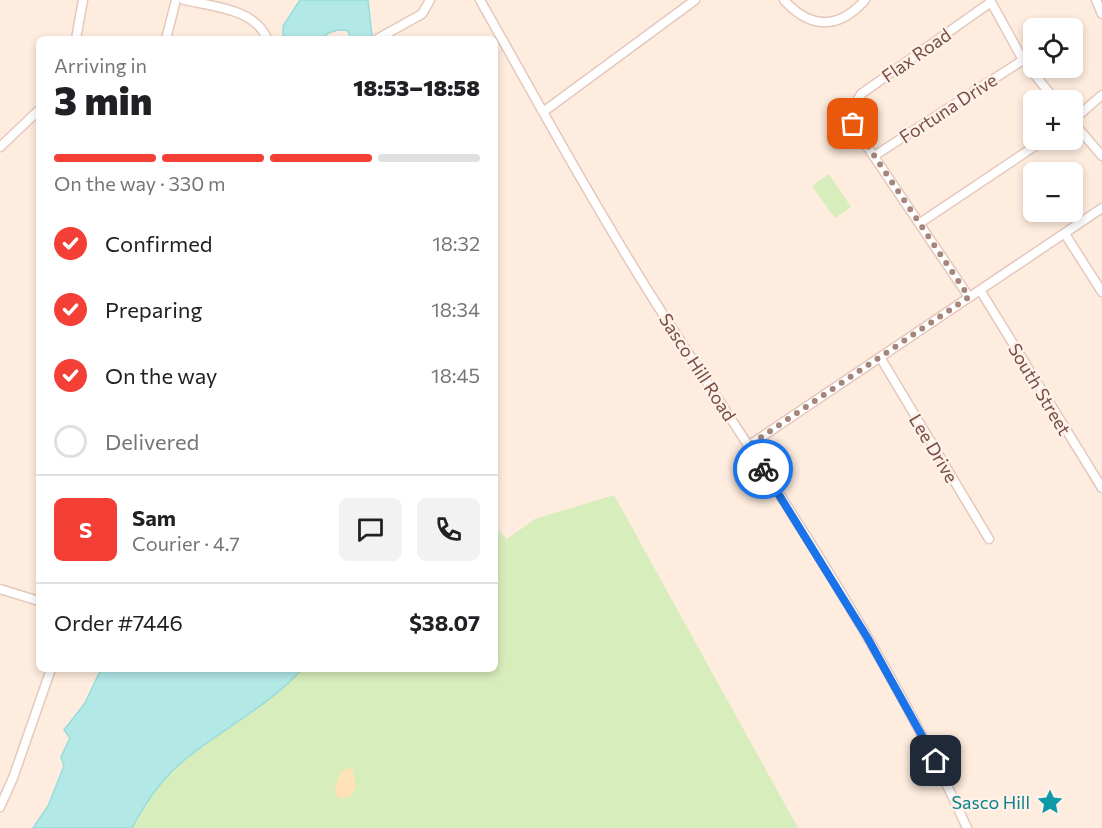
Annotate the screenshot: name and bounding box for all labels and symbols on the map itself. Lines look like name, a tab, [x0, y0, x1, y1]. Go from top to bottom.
street label: Flax Road	[877, 23, 955, 87]
street label: Fortuna Drive	[895, 68, 1001, 148]
pin	[827, 98, 878, 149]
street label: Sasco Hill Road	[655, 309, 741, 425]
street label: South Street	[1004, 339, 1076, 439]
street label: Lee Drive	[905, 410, 963, 486]
courier	[733, 439, 793, 499]
pin	[910, 735, 961, 786]
place icon: Sasco Hill	[1035, 787, 1065, 817]
place label: Sasco Hill	[951, 791, 1030, 813]

